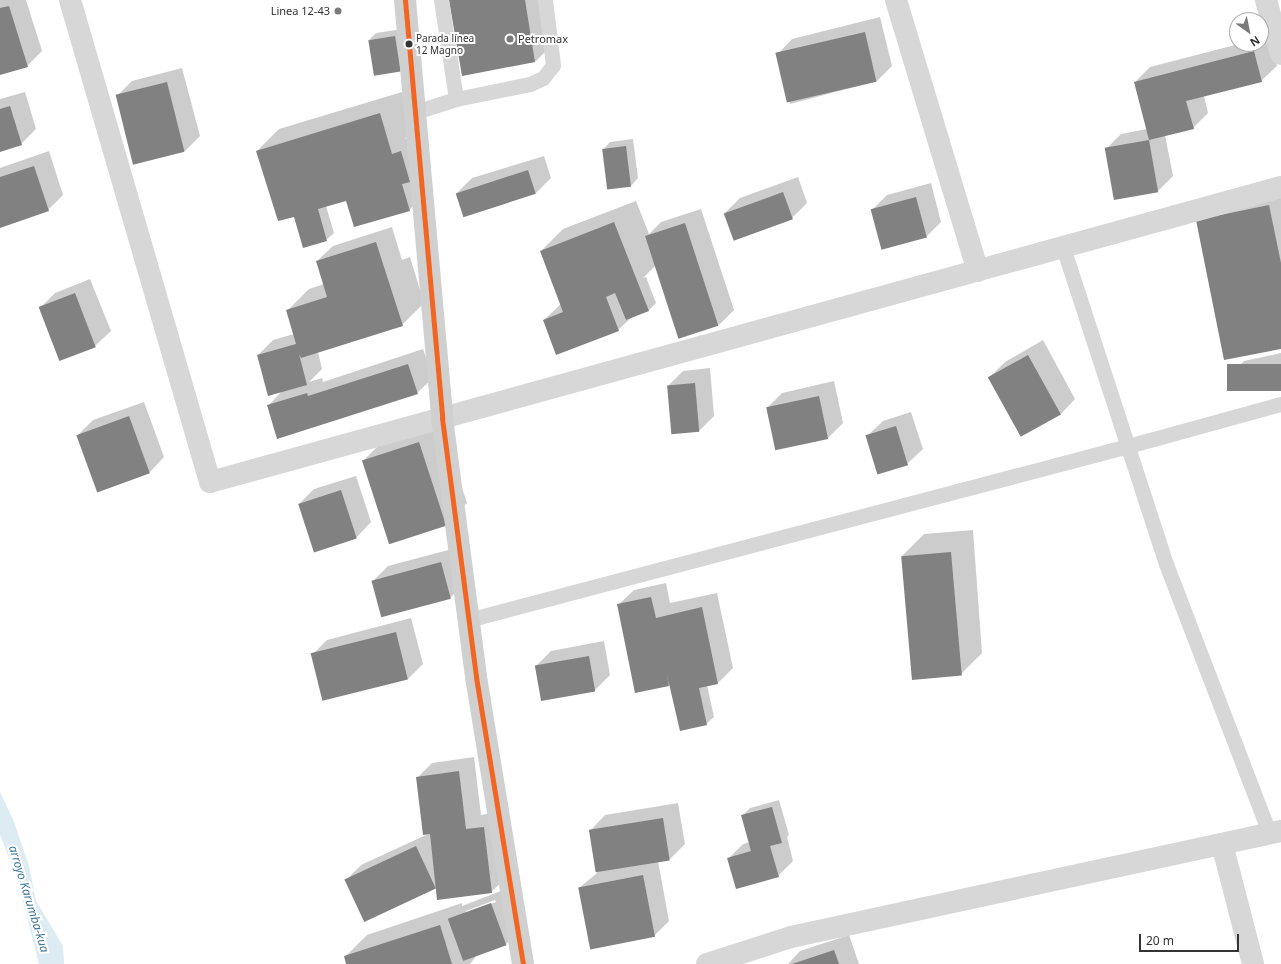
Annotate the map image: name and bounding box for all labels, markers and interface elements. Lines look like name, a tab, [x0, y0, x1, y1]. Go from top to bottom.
place label: Linea 12-43	[271, 4, 330, 18]
marker: Linea 12-43	[333, 6, 343, 16]
north arrow	[1229, 12, 1269, 52]
place label: Parada línea 12 Magno	[416, 32, 474, 56]
place label: Petromax	[518, 32, 568, 46]
text: N	[1247, 33, 1263, 50]
marker: Petromax	[505, 34, 515, 44]
marker: Parada línea 12 Magno	[404, 39, 414, 49]
water label: arroyo Karumba-kua	[6, 844, 52, 954]
scale bar	[1141, 926, 1241, 952]
text: 20 m	[1146, 932, 1174, 949]

